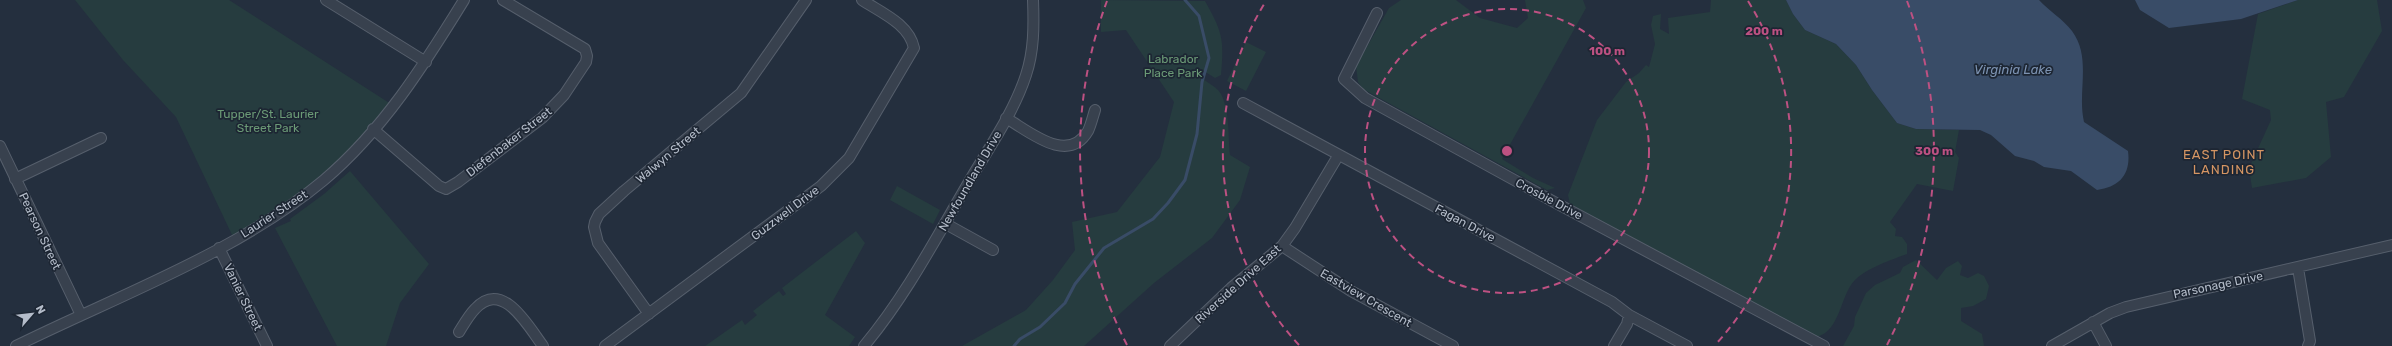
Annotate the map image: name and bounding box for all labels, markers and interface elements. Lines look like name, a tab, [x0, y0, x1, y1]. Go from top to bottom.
text: 200 m	[1745, 24, 1783, 38]
text: 100 m	[1589, 44, 1625, 58]
park label: Labrador Place Park	[1144, 52, 1203, 80]
water label: Virginia Lake	[1974, 62, 2052, 78]
street label: Diefenbaker Street	[463, 104, 555, 180]
park label: Tupper/St. Laurier Street Park	[217, 107, 319, 135]
street label: Walwyn Street	[633, 124, 703, 186]
street label: Newfoundland Drive	[936, 128, 1005, 234]
centre of rings	[1500, 144, 1514, 158]
text: 300 m	[1915, 144, 1953, 158]
district label: EAST POINT LANDING	[2183, 147, 2265, 177]
street label: Crosbie Drive	[1513, 175, 1585, 223]
street label: Guzzwell Drive	[748, 183, 822, 243]
street label: Laurier Street	[238, 187, 310, 241]
street label: Pearson Street	[16, 190, 64, 272]
street label: Fagan Drive	[1433, 201, 1498, 245]
street label: Riverside Drive East	[1192, 242, 1284, 326]
street label: Vanier Street	[221, 261, 265, 333]
street label: Eastview Crescent	[1318, 266, 1415, 330]
street label: Parsonage Drive	[2172, 269, 2264, 301]
north arrow	[12, 294, 52, 334]
text: N	[33, 303, 48, 316]

